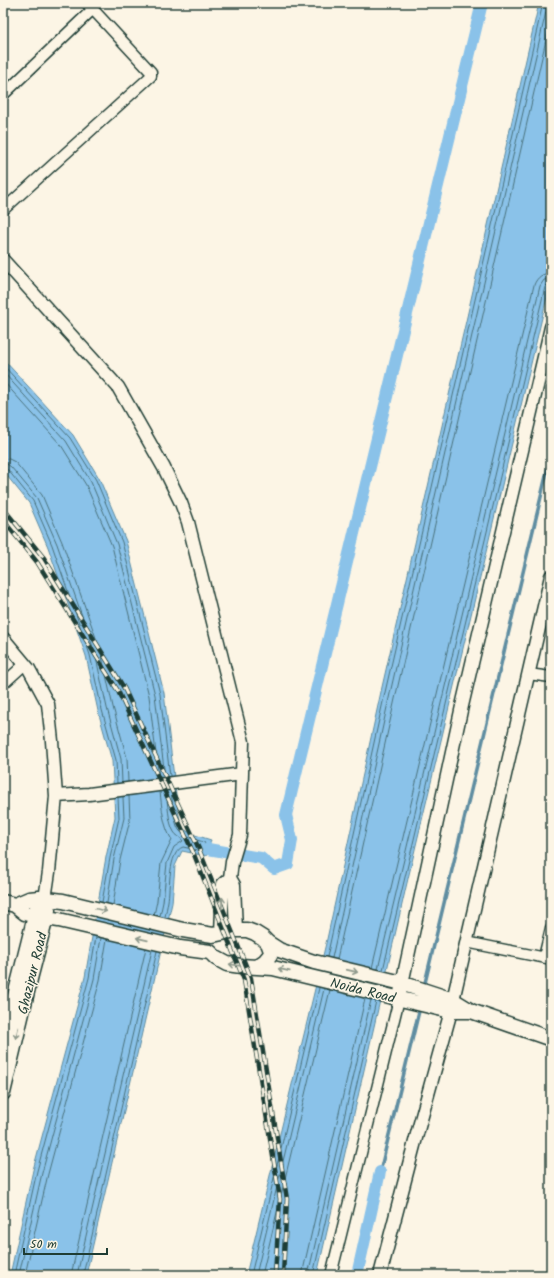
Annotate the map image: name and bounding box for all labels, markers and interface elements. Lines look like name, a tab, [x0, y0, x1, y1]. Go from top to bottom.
one-way arrow	[218, 897, 226, 910]
one-way arrow	[94, 907, 107, 915]
street label: Ghazipur Road	[12, 929, 54, 1017]
one-way arrow	[136, 935, 149, 943]
one-way arrow	[229, 961, 242, 969]
one-way arrow	[278, 966, 291, 974]
one-way arrow	[345, 968, 358, 975]
street label: Noida Road	[328, 972, 399, 1010]
one-way arrow	[13, 1026, 21, 1039]
scale bar	[24, 1230, 107, 1256]
text: 50 m	[30, 1235, 57, 1254]

